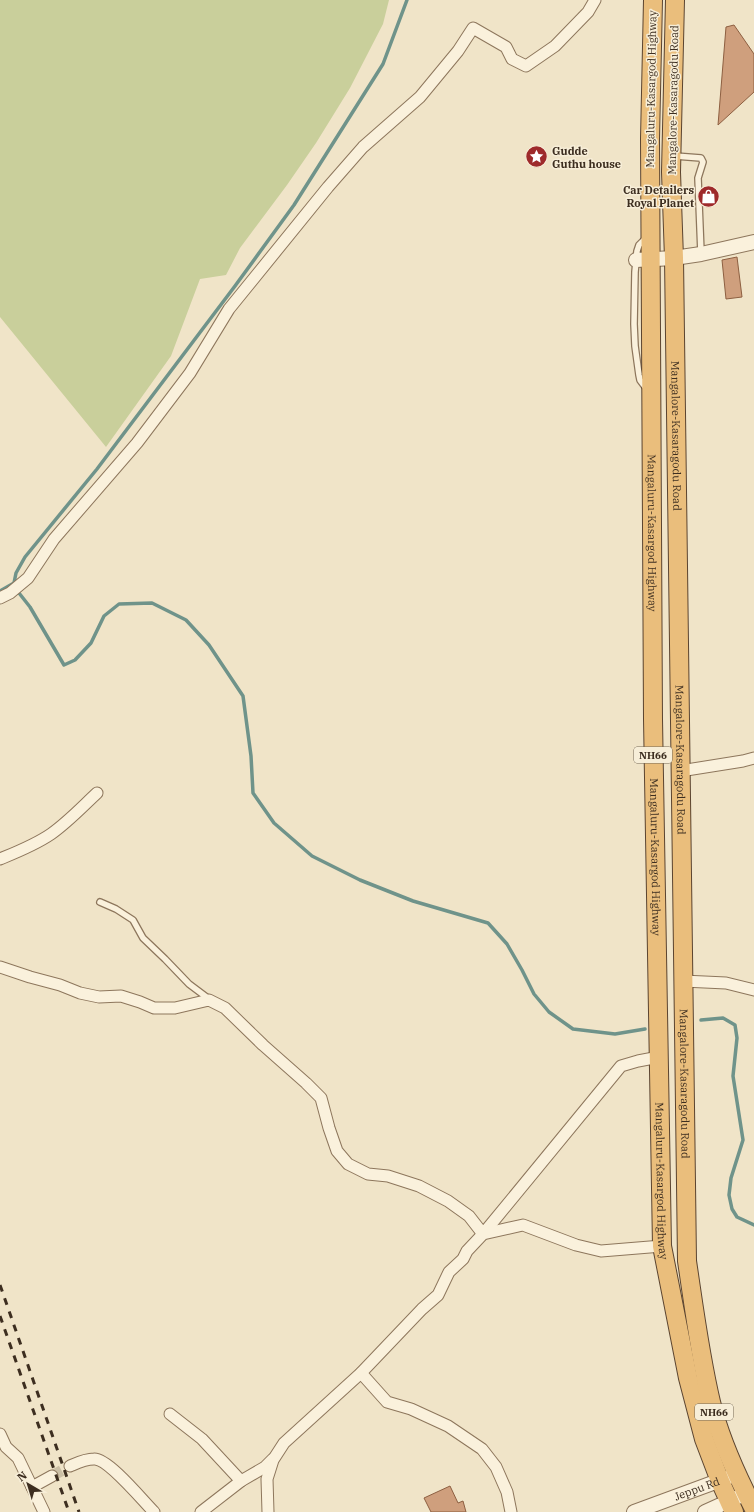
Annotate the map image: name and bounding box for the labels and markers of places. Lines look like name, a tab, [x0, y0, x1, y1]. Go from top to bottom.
place icon: Gudde Guthu house	[524, 144, 550, 170]
place label: Gudde Guthu house	[552, 144, 621, 171]
place label: Car Detailers Royal Planet	[623, 183, 694, 210]
shop icon: Car Detailers Royal Planet	[696, 183, 722, 209]

